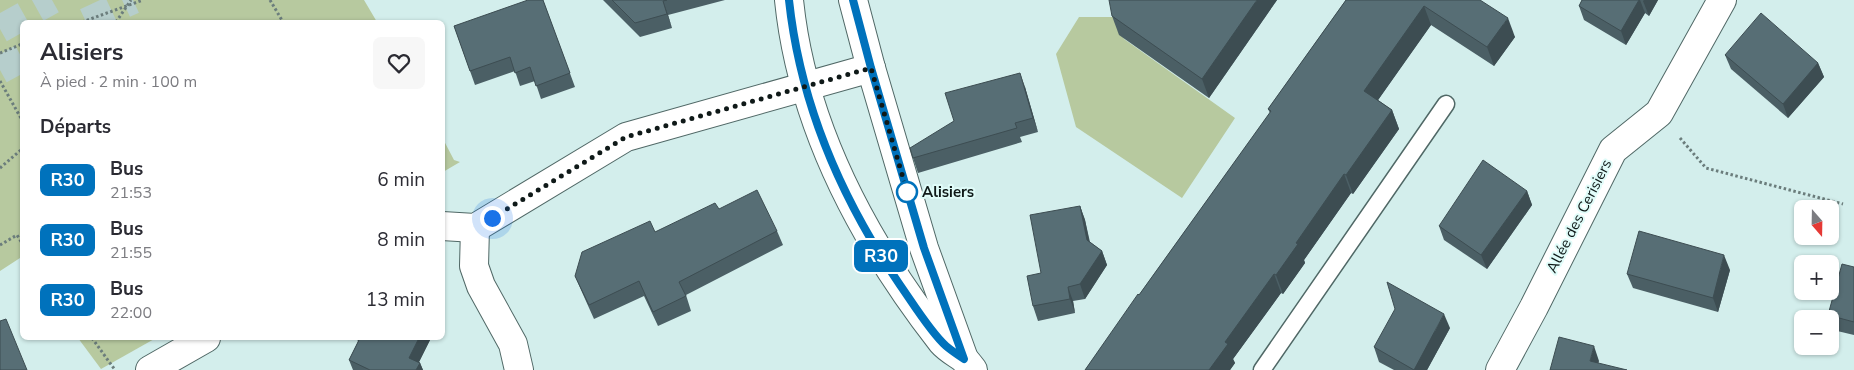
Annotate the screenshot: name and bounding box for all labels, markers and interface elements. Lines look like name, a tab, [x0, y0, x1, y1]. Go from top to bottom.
text: Alisiers	[40, 36, 123, 68]
button: heart	[373, 37, 425, 89]
text: À pied · 2 min · 100 m	[40, 71, 197, 93]
text: Départs	[40, 114, 111, 140]
text: Bus	[110, 156, 143, 182]
street label: Allée des Cerisiers	[1542, 156, 1616, 276]
text: 6 min	[377, 167, 425, 193]
text: R30	[51, 168, 84, 192]
marker: Alisiers	[896, 181, 918, 203]
text: 21:53	[110, 182, 152, 204]
place label: Alisiers	[922, 182, 974, 202]
north arrow	[1794, 200, 1839, 245]
map controls	[1794, 200, 1839, 355]
your location	[480, 206, 505, 231]
text: Bus	[110, 216, 143, 242]
text: 8 min	[377, 227, 425, 253]
text: R30	[51, 228, 84, 252]
line badge: R30	[852, 240, 910, 272]
text: 21:55	[110, 242, 152, 264]
text: R30	[864, 244, 898, 268]
button: +	[1794, 255, 1839, 300]
text: Bus	[110, 276, 143, 302]
text: 13 min	[366, 287, 425, 313]
text: R30	[51, 288, 84, 312]
text: 22:00	[110, 302, 152, 324]
button: −	[1794, 310, 1839, 355]

